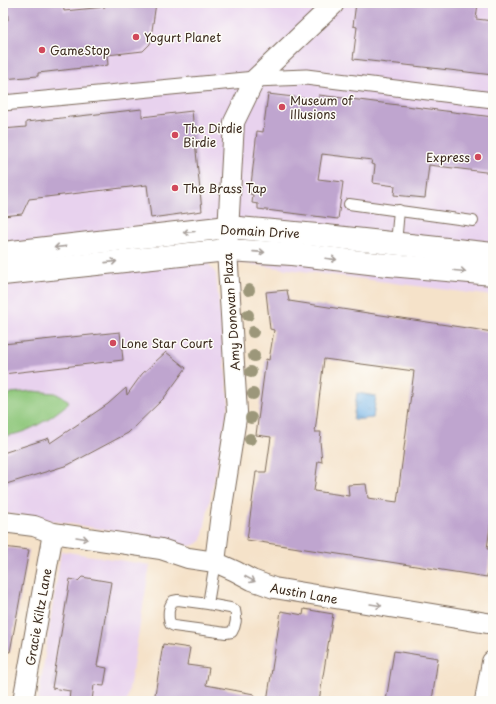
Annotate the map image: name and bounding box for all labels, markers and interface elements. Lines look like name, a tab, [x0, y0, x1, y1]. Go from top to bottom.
place label: Yogurt Planet	[144, 28, 221, 46]
marker: Yogurt Planet	[131, 32, 141, 42]
place label: GameStop	[50, 41, 110, 59]
marker: GameStop	[37, 45, 47, 55]
place label: Museum of Illusions	[290, 91, 354, 123]
marker: Museum of Illusions	[277, 102, 287, 112]
place label: The Dirdie Birdie	[183, 119, 242, 151]
marker: The Dirdie Birdie	[170, 130, 180, 140]
place label: Express	[426, 148, 470, 166]
marker: Express	[473, 152, 483, 162]
place label: The Brass Tap	[183, 179, 267, 197]
marker: The Brass Tap	[170, 183, 180, 193]
street label: Domain Drive	[220, 220, 300, 242]
one-way arrow	[183, 228, 196, 236]
one-way arrow	[54, 243, 67, 250]
one-way arrow	[252, 248, 265, 255]
street label: Amy Donovan Plaza	[218, 252, 244, 371]
one-way arrow	[324, 255, 337, 263]
one-way arrow	[104, 258, 117, 265]
one-way arrow	[453, 268, 466, 275]
place label: Lone Star Court	[121, 334, 213, 352]
marker: Lone Star Court	[108, 338, 118, 348]
one-way arrow	[75, 534, 88, 542]
street label: Gracie Kiltz Lane	[21, 567, 55, 667]
one-way arrow	[244, 576, 256, 583]
street label: Austin Lane	[269, 578, 339, 608]
one-way arrow	[370, 601, 383, 609]

